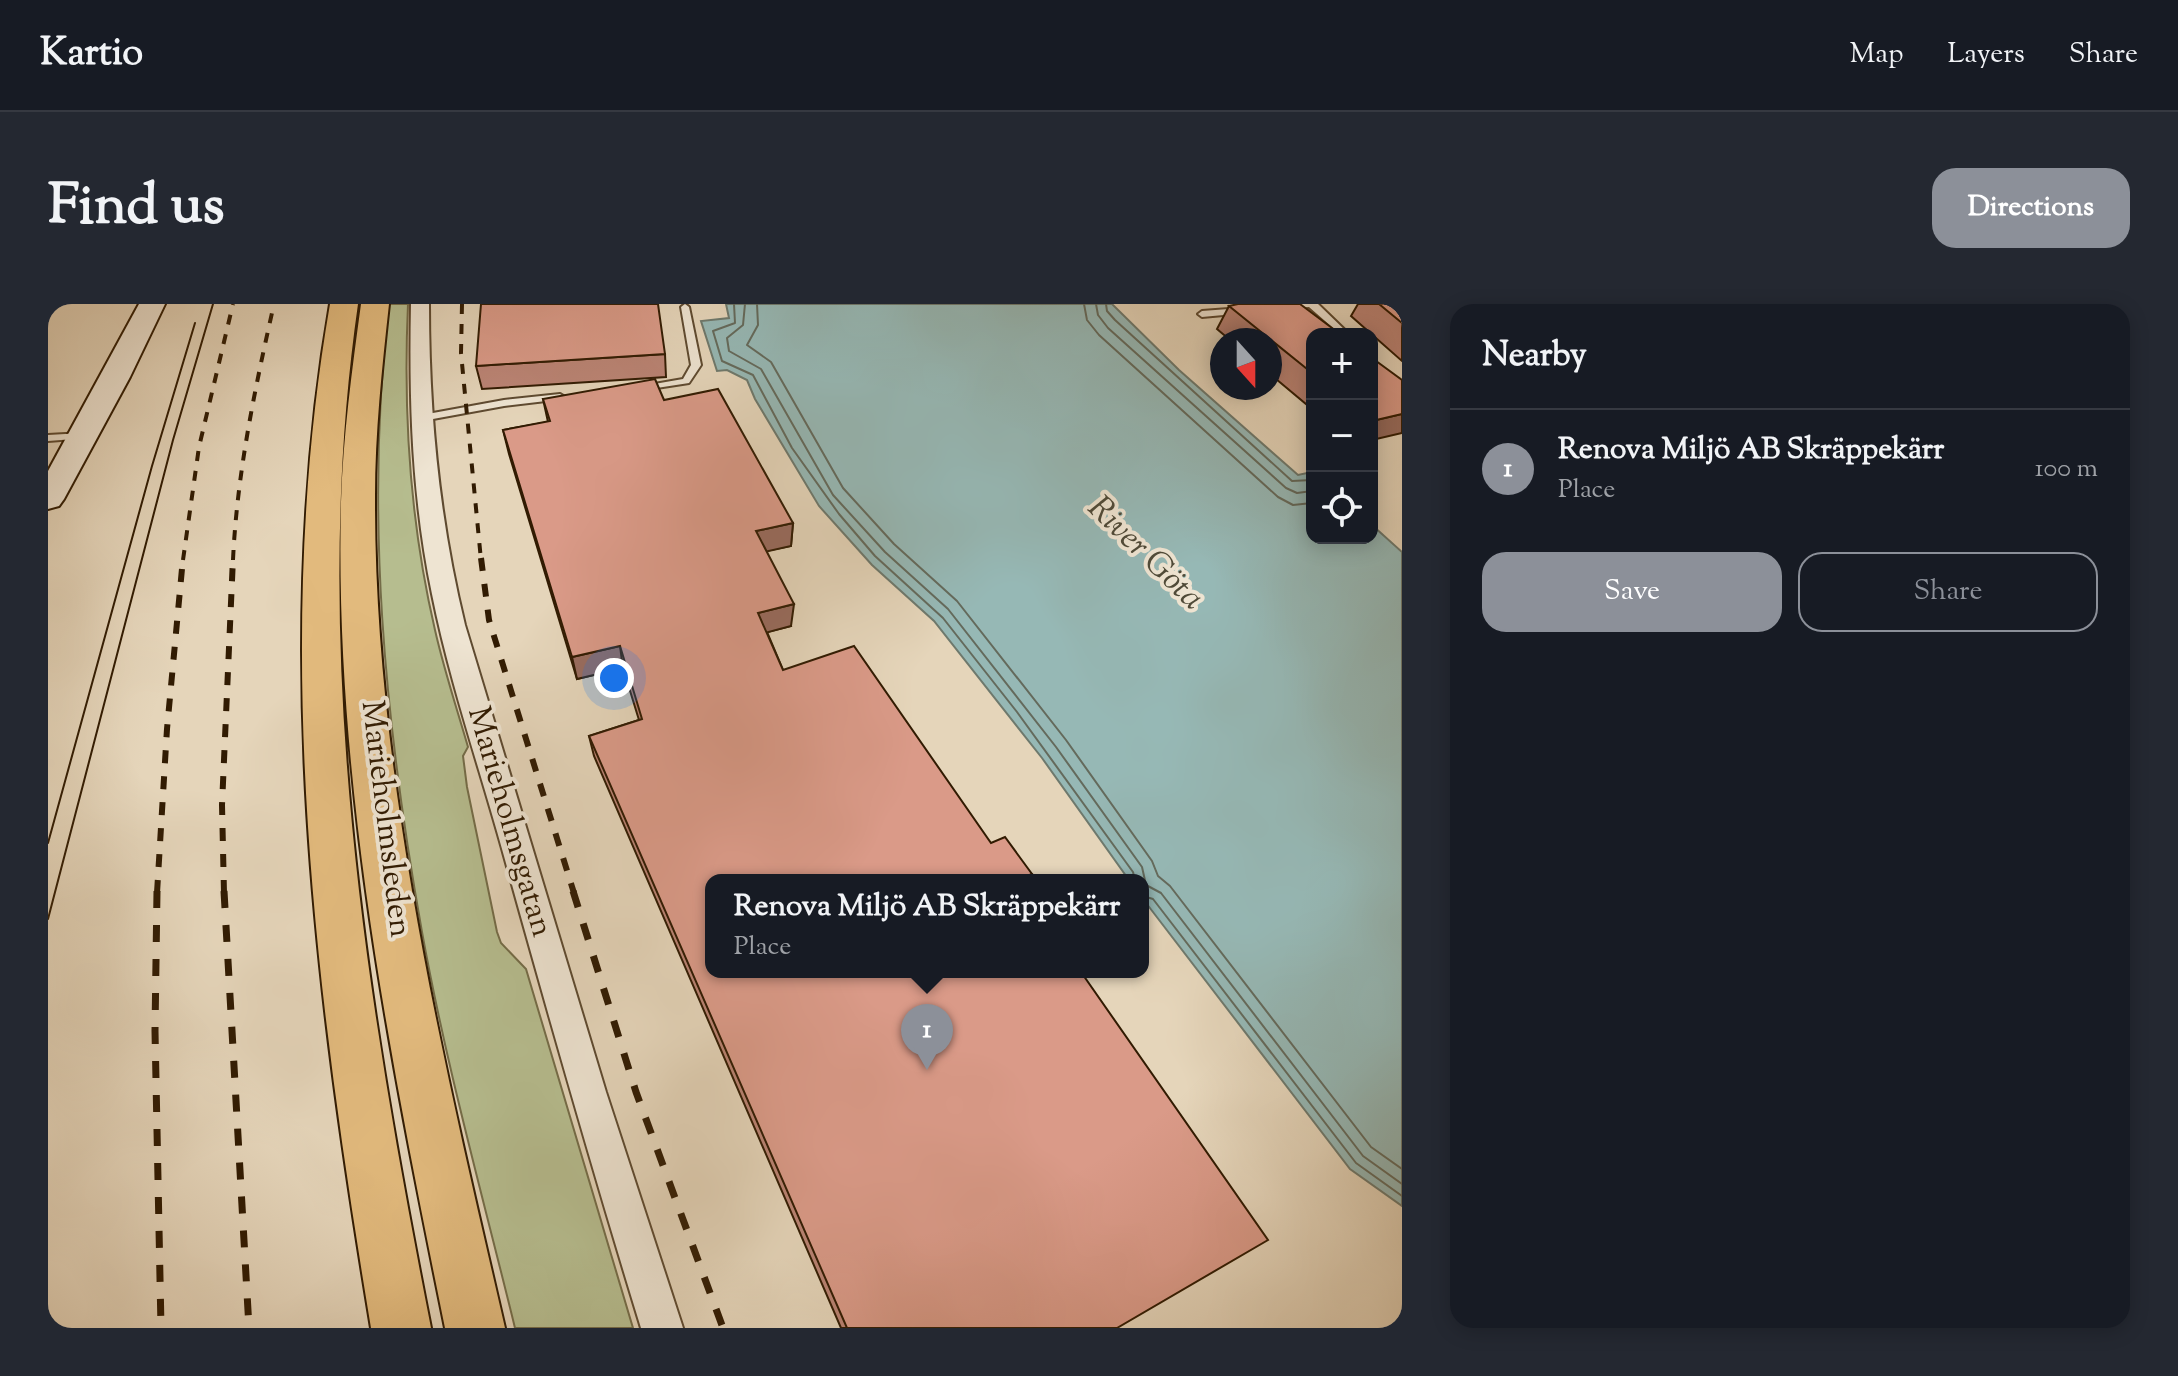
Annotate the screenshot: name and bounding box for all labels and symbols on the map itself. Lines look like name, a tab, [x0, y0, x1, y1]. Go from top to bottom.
north arrow	[1210, 328, 1282, 400]
water label: River Göta	[1075, 486, 1215, 622]
your location	[594, 658, 634, 698]
street label: Marieholmsleden	[348, 698, 422, 940]
street label: Marieholmsgatan	[454, 701, 564, 943]
pin: 1	[901, 1004, 953, 1070]

